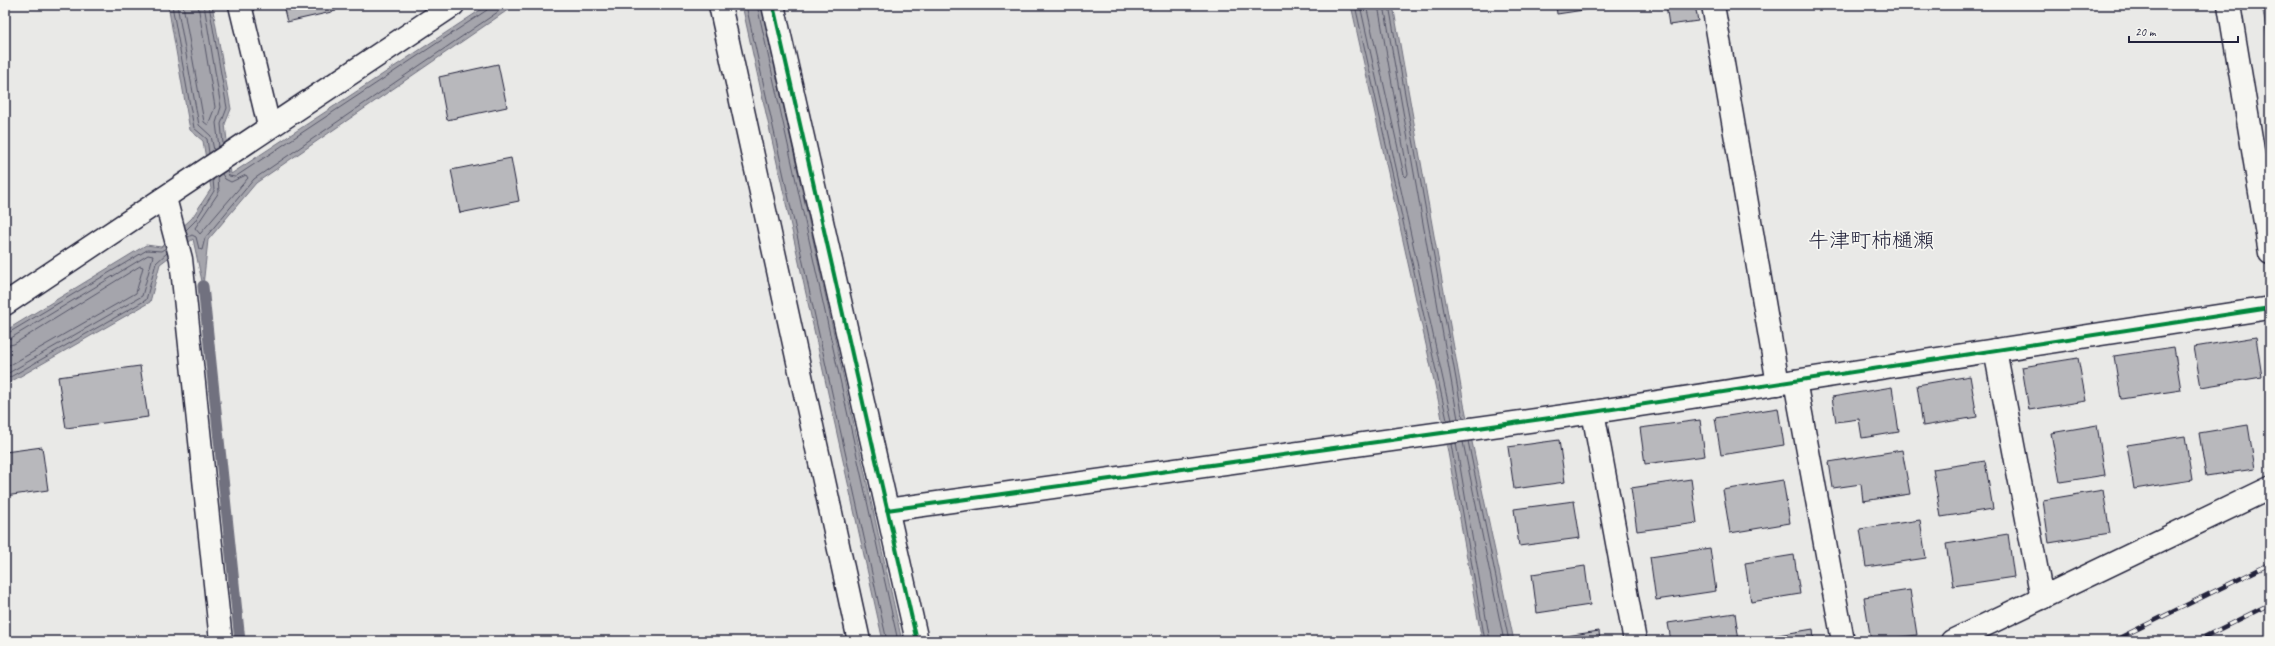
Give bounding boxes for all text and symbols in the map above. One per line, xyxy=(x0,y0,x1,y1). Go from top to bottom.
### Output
scale bar xyxy=(2129,18,2238,44)
text: 20 m xyxy=(2135,24,2157,40)
district label: 牛津町柿樋瀬 xyxy=(1808,227,1934,253)

